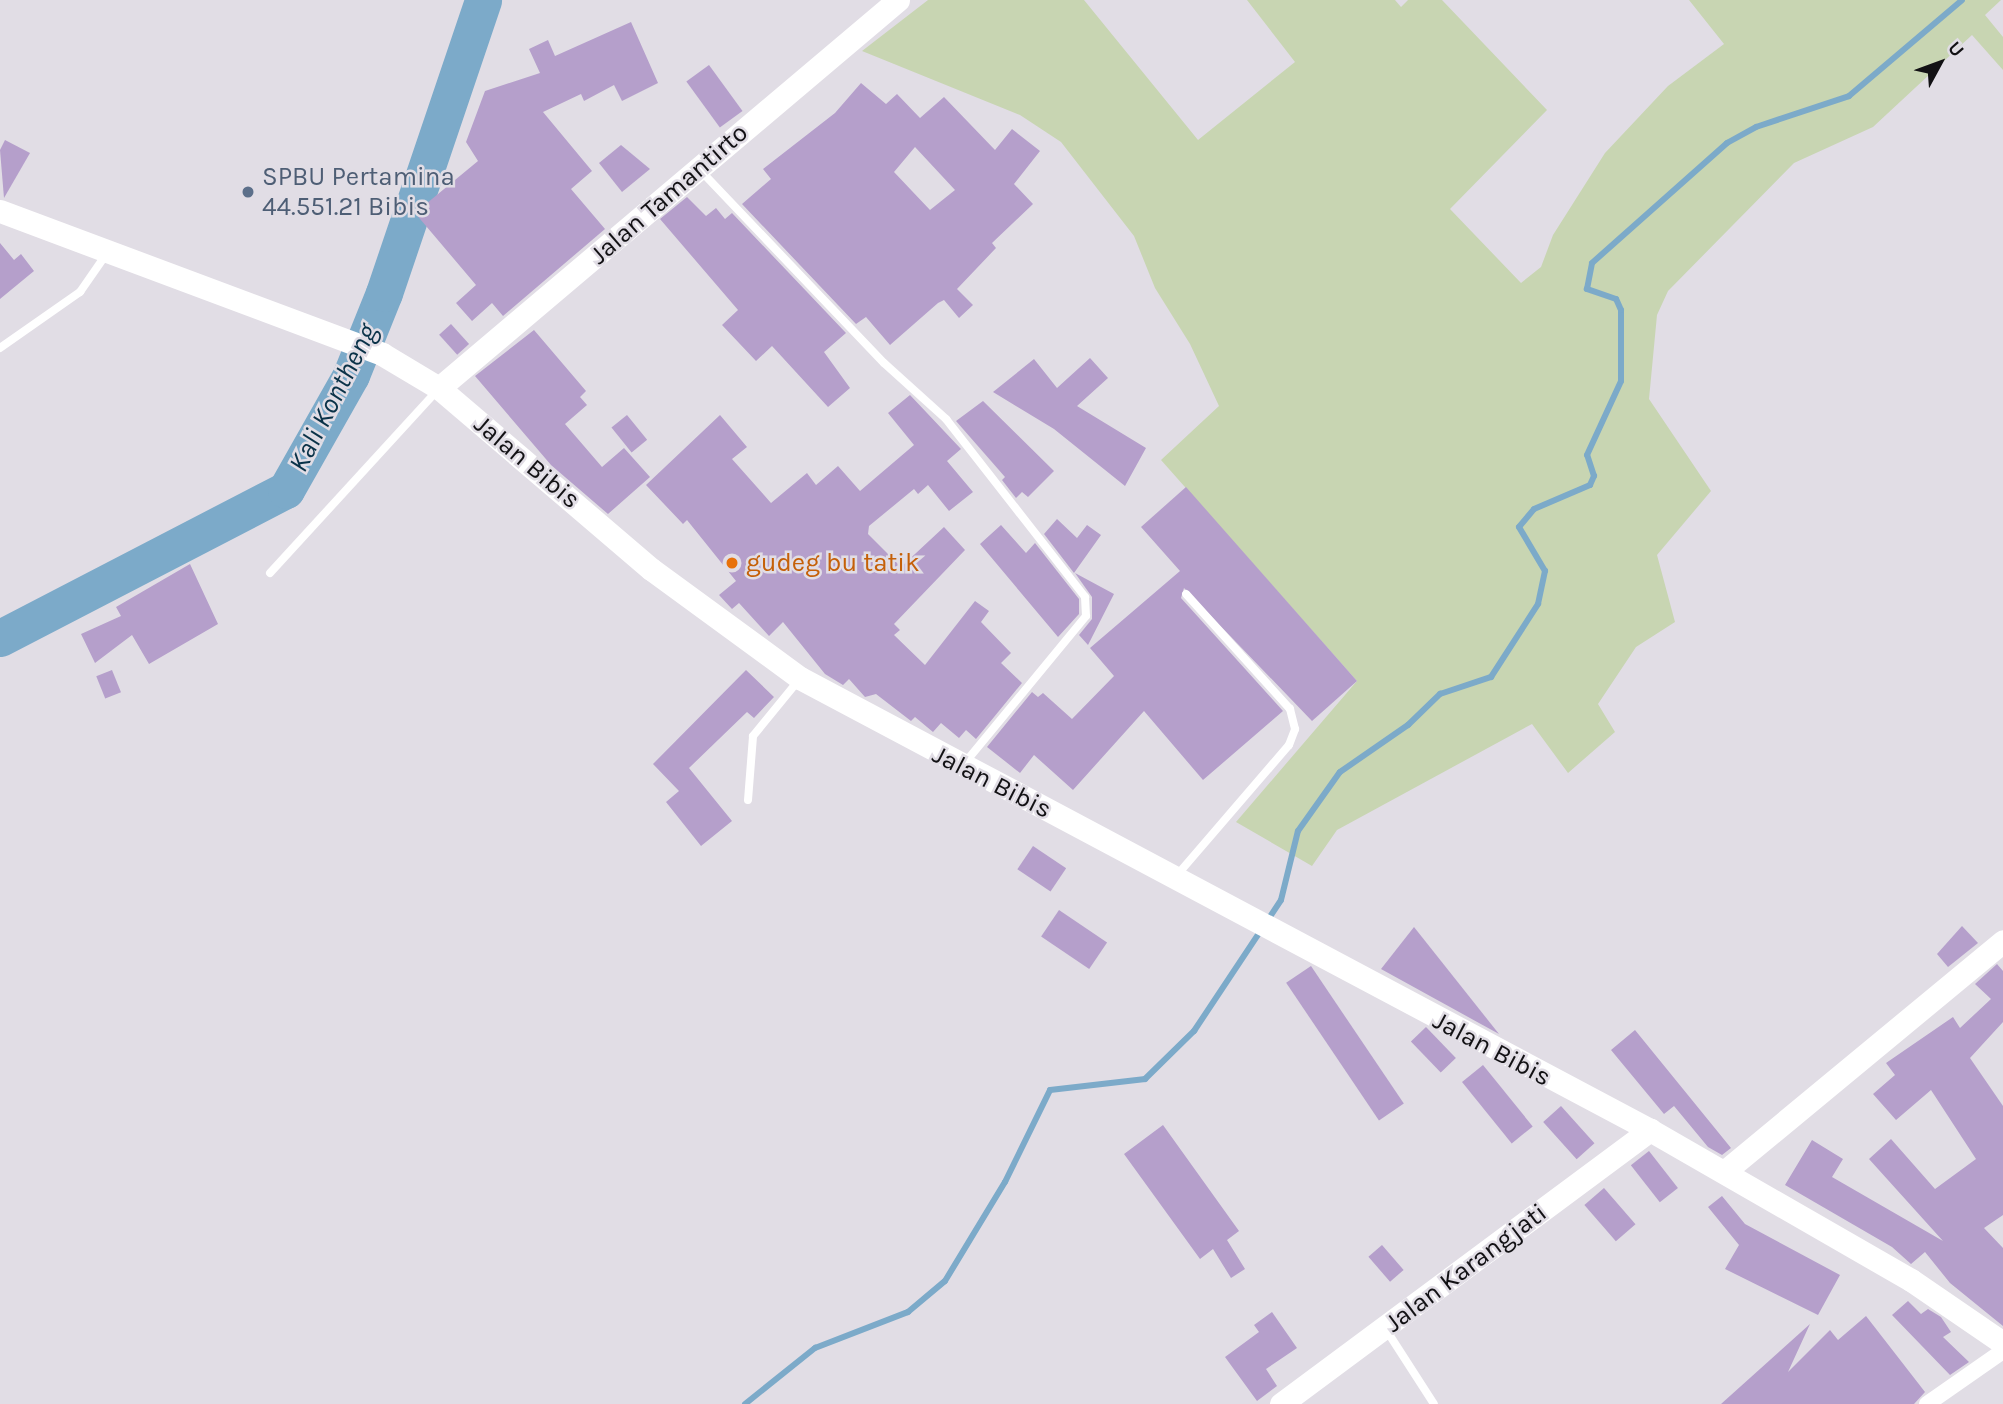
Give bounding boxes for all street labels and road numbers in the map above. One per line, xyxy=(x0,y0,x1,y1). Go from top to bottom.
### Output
street label: Jalan Tamantirto xyxy=(584,117,754,271)
street label: Jalan Bibis xyxy=(468,409,586,515)
street label: Jalan Bibis xyxy=(927,739,1057,825)
street label: Jalan Bibis xyxy=(1428,1005,1556,1093)
street label: Jalan Karangjati xyxy=(1379,1197,1553,1339)

